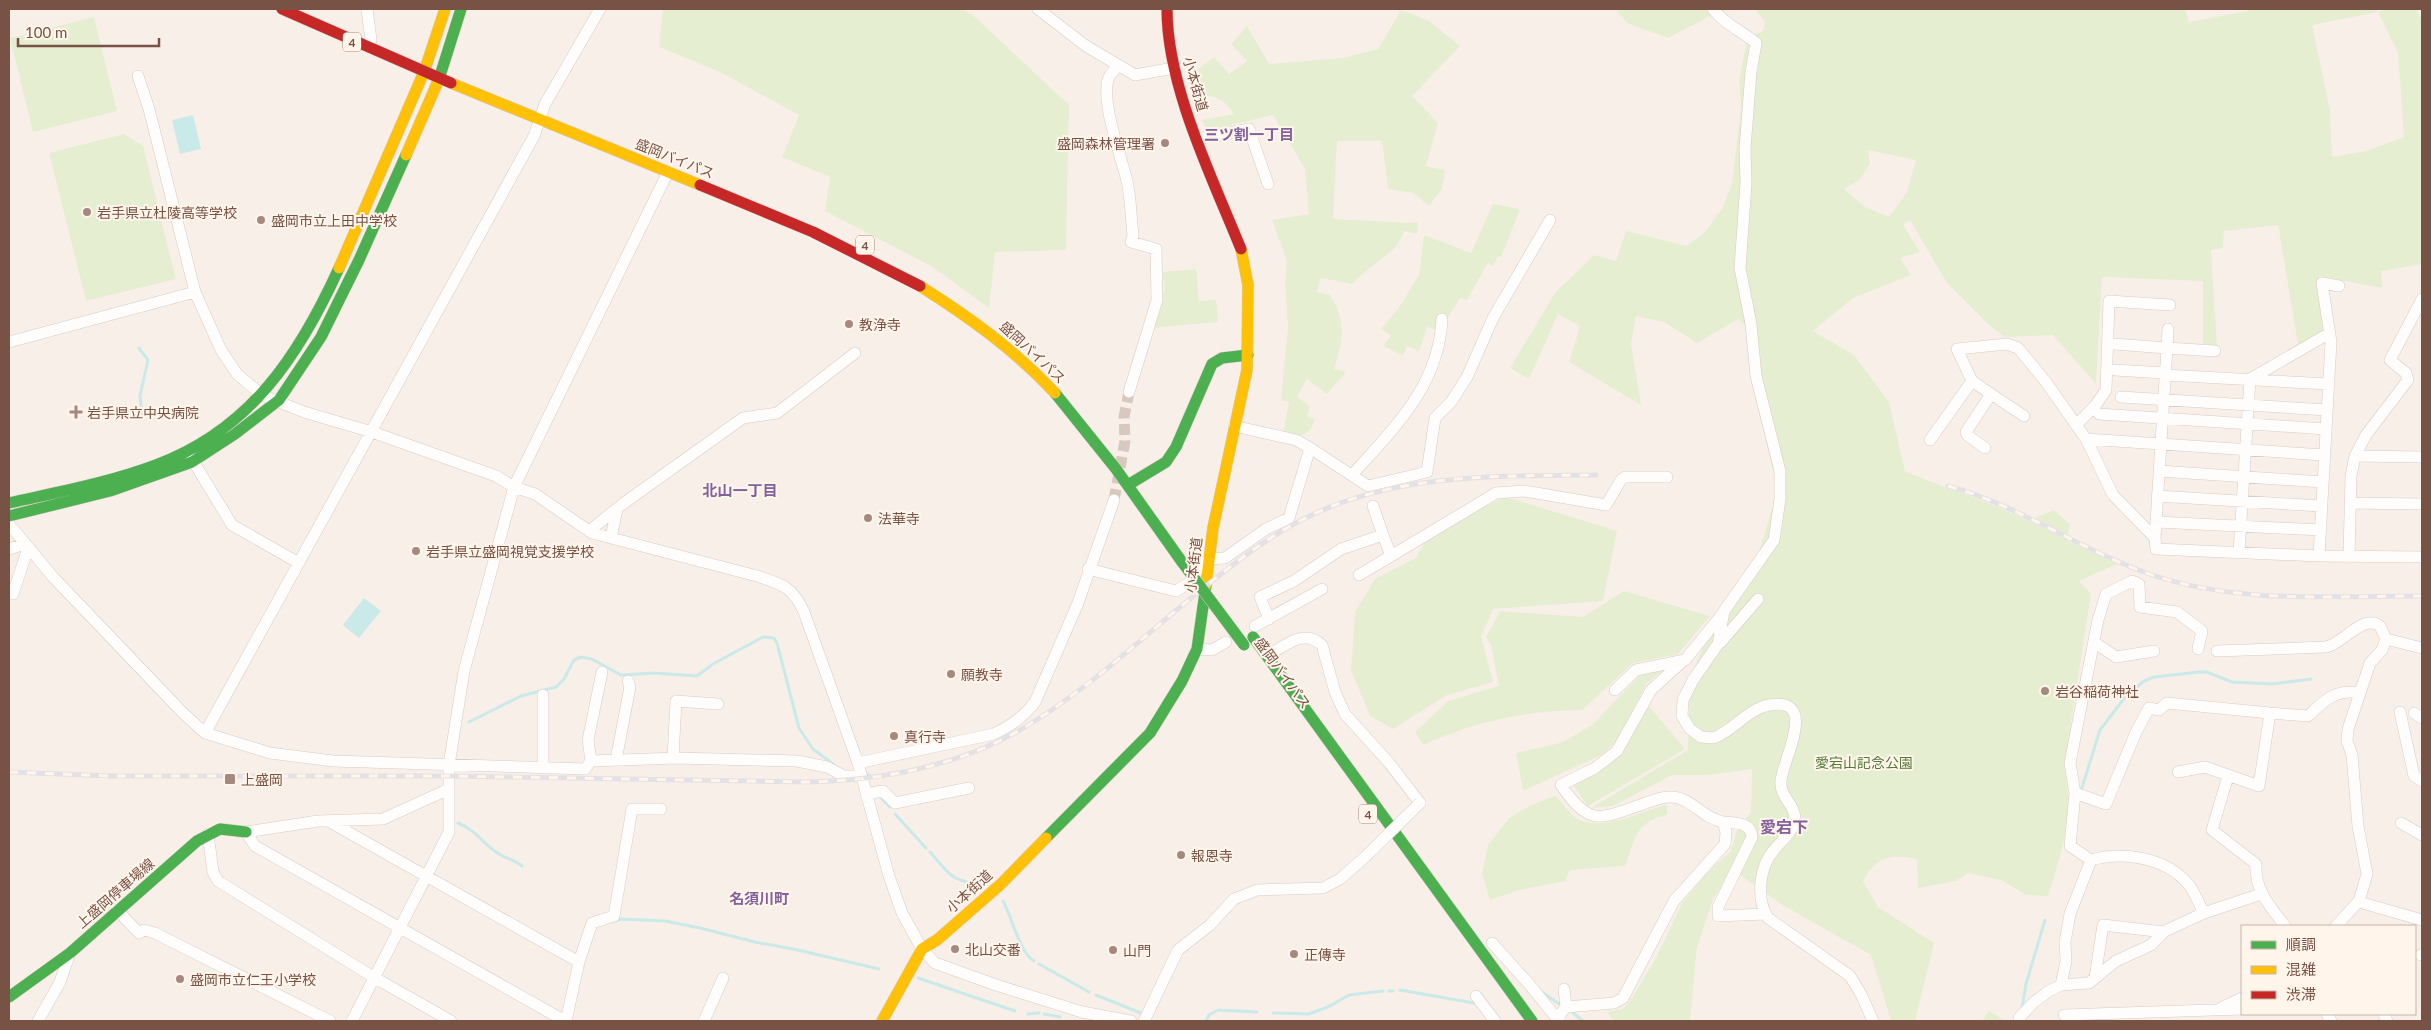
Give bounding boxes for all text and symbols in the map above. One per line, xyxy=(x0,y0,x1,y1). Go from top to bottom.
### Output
scale bar xyxy=(18,15,159,47)
text: 100 m xyxy=(25,23,67,41)
road number: 4 xyxy=(343,32,361,52)
street label: 小本街道 xyxy=(1180,55,1212,113)
district label: 三ツ割一丁目 xyxy=(1204,125,1294,143)
street label: 盛岡バイパス xyxy=(633,134,717,182)
place label: 盛岡森林管理署 xyxy=(1057,135,1155,152)
marker: 盛岡森林管理署 xyxy=(1159,137,1171,149)
place label: 岩手県立杜陵高等学校 xyxy=(97,204,237,221)
marker: 岩手県立杜陵高等学校 xyxy=(81,206,93,218)
place label: 盛岡市立上田中学校 xyxy=(271,212,397,229)
marker: 盛岡市立上田中学校 xyxy=(255,214,267,226)
road number: 4 xyxy=(856,236,874,254)
place label: 教浄寺 xyxy=(859,316,901,333)
street label: 盛岡バイパス xyxy=(997,317,1069,387)
marker: 教浄寺 xyxy=(843,318,855,330)
place label: 岩手県立中央病院 xyxy=(87,404,199,421)
marker: 岩手県立中央病院 xyxy=(69,405,83,419)
district label: 北山一丁目 xyxy=(702,481,778,499)
place label: 法華寺 xyxy=(878,510,920,527)
marker: 法華寺 xyxy=(862,512,874,524)
street label: 小本街道 xyxy=(1181,536,1205,594)
place label: 岩手県立盛岡視覚支援学校 xyxy=(426,543,594,560)
marker: 岩手県立盛岡視覚支援学校 xyxy=(410,545,422,557)
street label: 盛岡バイパス xyxy=(1252,634,1314,712)
place label: 願教寺 xyxy=(961,666,1003,683)
marker: 願教寺 xyxy=(945,668,957,680)
place label: 岩谷稲荷神社 xyxy=(2055,683,2139,700)
marker: 岩谷稲荷神社 xyxy=(2039,685,2051,697)
place label: 真行寺 xyxy=(904,728,946,745)
marker: 真行寺 xyxy=(888,730,900,742)
park label: 愛宕山記念公園 xyxy=(1815,754,1913,771)
place label: 上盛岡 xyxy=(241,771,283,788)
marker: 上盛岡 xyxy=(223,772,237,786)
road number: 4 xyxy=(1359,804,1377,824)
district label: 愛宕下 xyxy=(1760,817,1808,836)
place label: 報恩寺 xyxy=(1191,847,1233,864)
marker: 報恩寺 xyxy=(1175,849,1187,861)
street label: 上盛岡停車場線 xyxy=(72,854,158,932)
street label: 小本街道 xyxy=(943,866,995,916)
district label: 名須川町 xyxy=(729,889,789,907)
legend xyxy=(2241,925,2416,1015)
text: 順調 xyxy=(2286,935,2316,953)
place label: 北山交番 xyxy=(965,941,1021,958)
place label: 山門 xyxy=(1123,942,1151,959)
marker: 北山交番 xyxy=(949,943,961,955)
marker: 山門 xyxy=(1107,944,1119,956)
place label: 正傳寺 xyxy=(1304,946,1346,963)
marker: 正傳寺 xyxy=(1288,948,1300,960)
text: 混雑 xyxy=(2286,960,2316,978)
place label: 盛岡市立仁王小学校 xyxy=(190,971,316,988)
marker: 盛岡市立仁王小学校 xyxy=(174,973,186,985)
text: 渋滞 xyxy=(2286,985,2316,1003)

